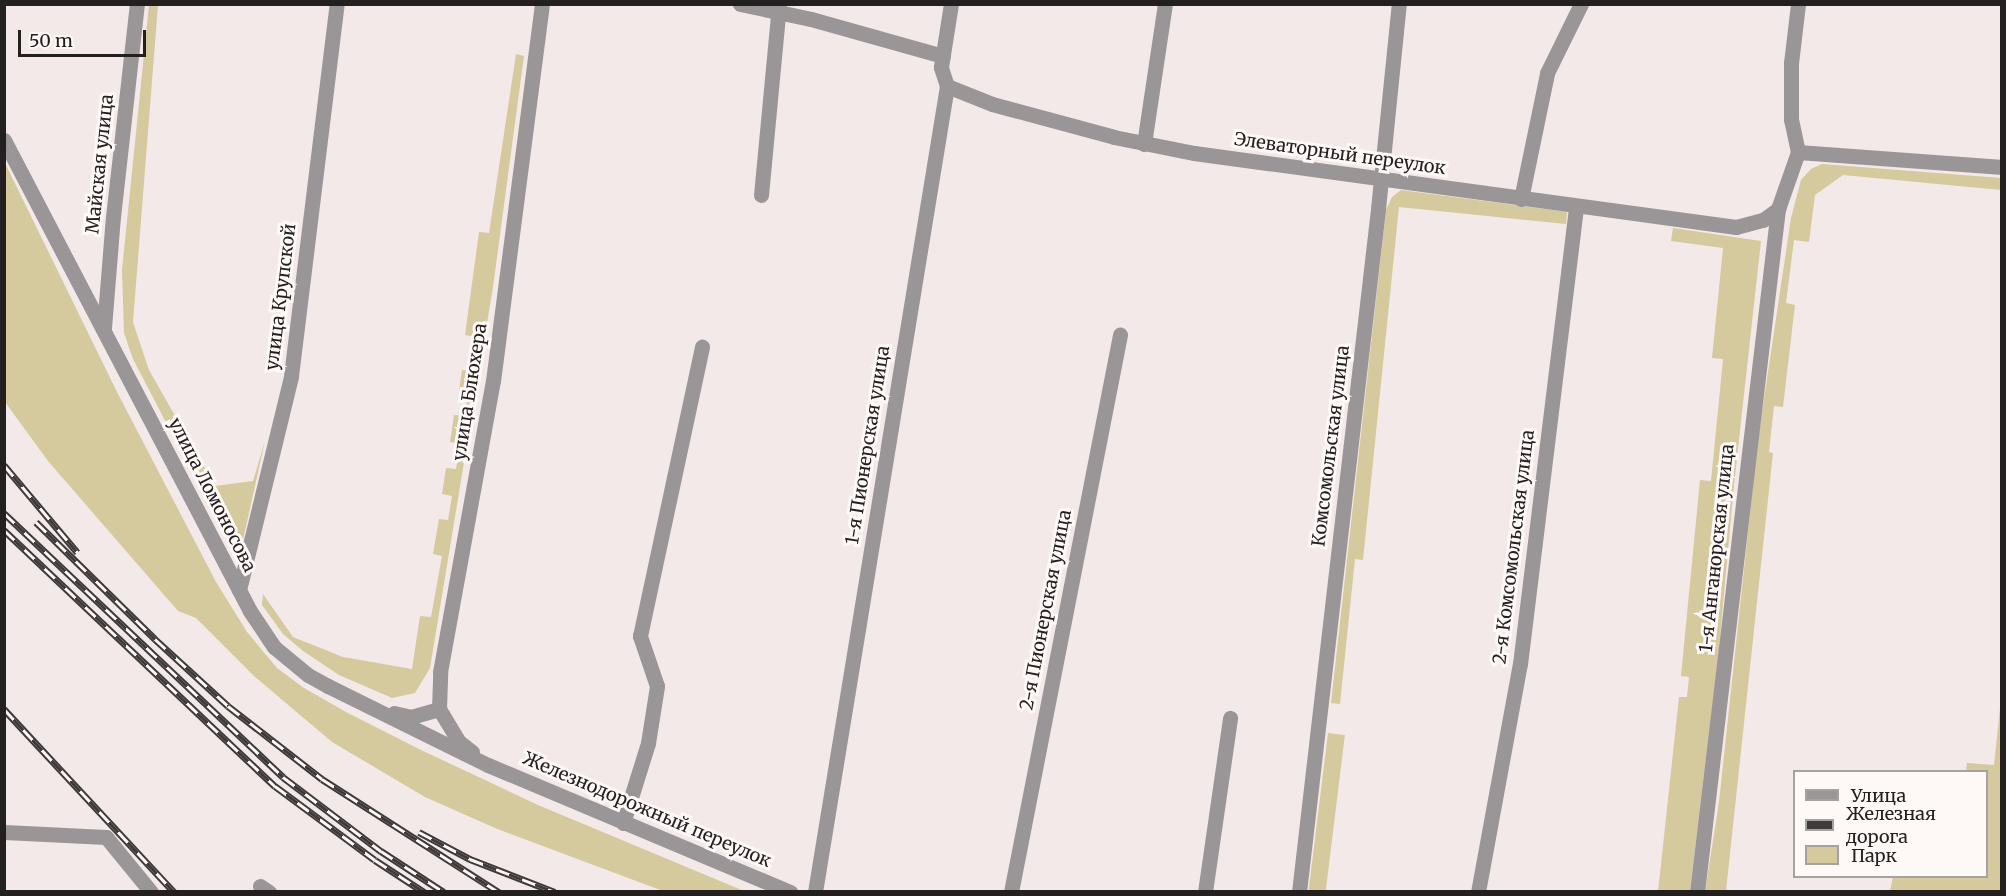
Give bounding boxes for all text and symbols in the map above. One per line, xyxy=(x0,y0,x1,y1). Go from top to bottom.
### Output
scale bar xyxy=(21,18,148,56)
text: 50 m xyxy=(29,29,73,52)
street label: Майская улица xyxy=(82,93,118,235)
street label: Элеваторный переулок xyxy=(1233,128,1447,180)
street label: улица Крупской xyxy=(261,222,301,372)
street label: улица Блюхера xyxy=(448,322,492,462)
street label: 1-я Пионерская улица xyxy=(842,344,894,546)
street label: Комсомольская улица xyxy=(1308,344,1354,548)
street label: улица Ломоносова xyxy=(164,414,260,576)
street label: 2-я Комсомольская улица xyxy=(1489,429,1539,665)
street label: 1-я Анганорская улица xyxy=(1695,443,1739,653)
street label: 2-я Пионерская улица xyxy=(1016,508,1076,712)
street label: Железнодорожный переулок xyxy=(519,748,775,872)
legend xyxy=(1793,770,1988,878)
text: Улица xyxy=(1851,784,1906,807)
text: Железная дорога xyxy=(1846,802,1936,848)
text: Парк xyxy=(1851,844,1897,867)

